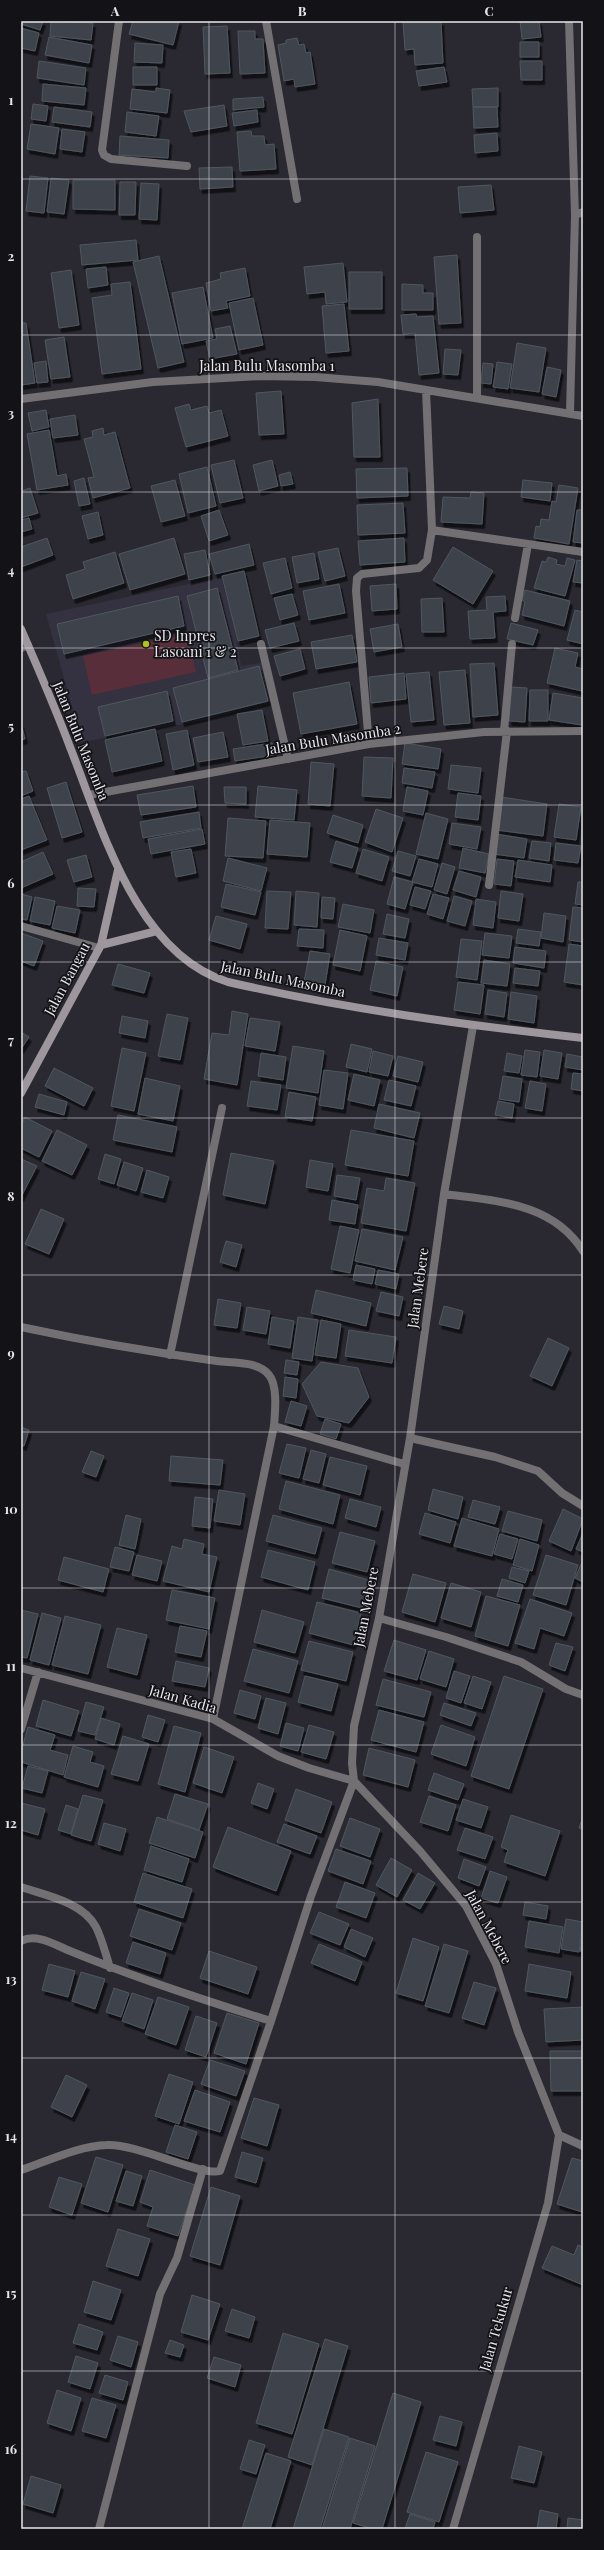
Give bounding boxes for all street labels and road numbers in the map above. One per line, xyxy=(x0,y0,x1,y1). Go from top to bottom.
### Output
street label: Jalan Bulu Masomba 1 xyxy=(198,356,335,375)
street label: Jalan Bulu Masomba xyxy=(49,678,114,803)
street label: Jalan Bulu Masomba 2 xyxy=(263,718,402,759)
street label: Jalan Bangau xyxy=(39,939,94,1020)
street label: Jalan Bulu Masomba xyxy=(218,956,347,1001)
street label: Jalan Mebere xyxy=(402,1246,433,1330)
street label: Jalan Mebere xyxy=(348,1565,383,1649)
street label: Jalan Kadia xyxy=(146,1680,219,1717)
street label: Jalan Mebere xyxy=(462,1886,517,1967)
street label: Jalan Tekukur xyxy=(474,2284,517,2374)

